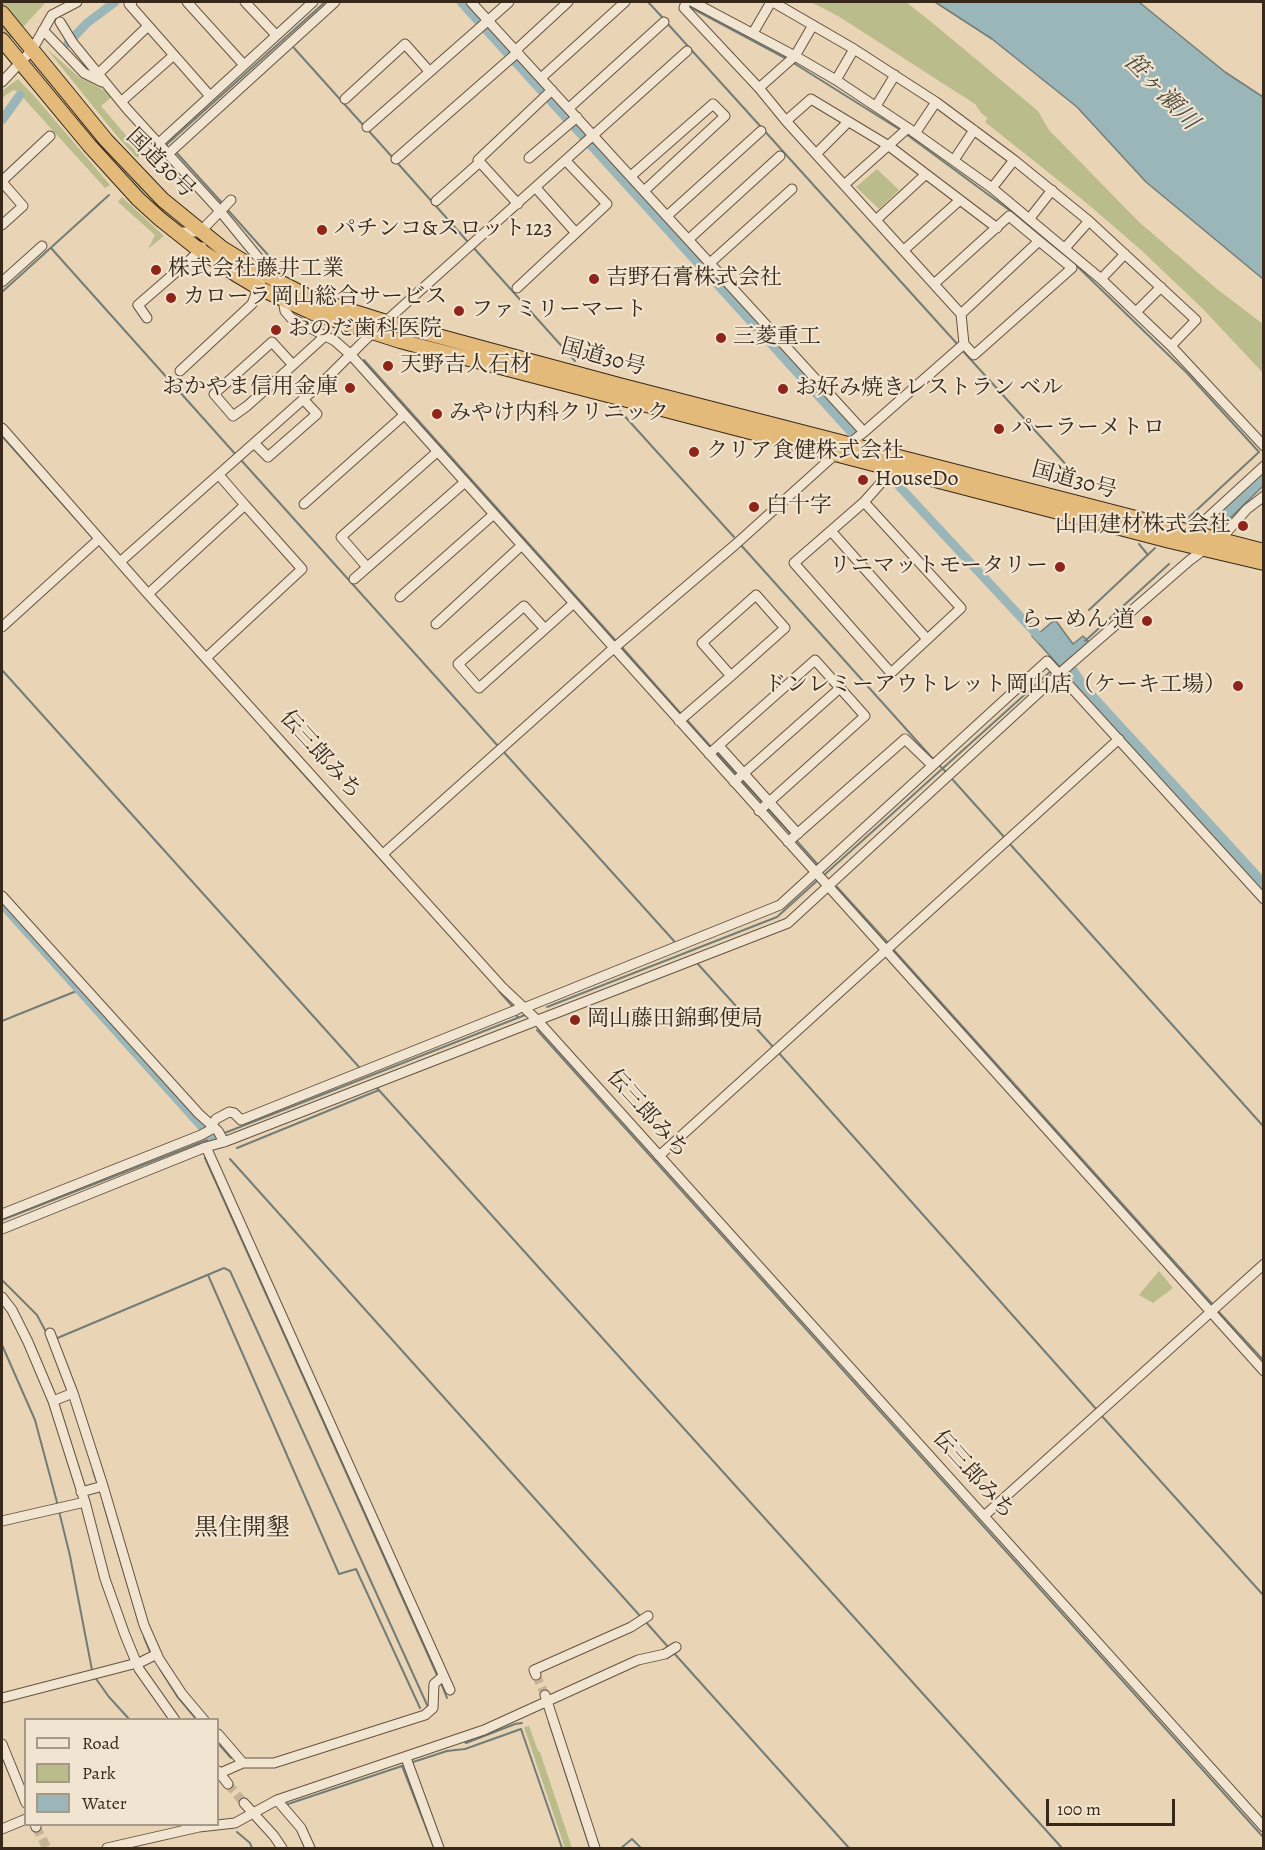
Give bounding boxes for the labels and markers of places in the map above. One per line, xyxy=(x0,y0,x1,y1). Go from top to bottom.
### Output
place label: パチンコ&スロット123 xyxy=(334,217,553,243)
marker: パチンコ&スロット123 xyxy=(315,223,329,237)
place label: 株式会社藤井工業 xyxy=(168,257,344,283)
marker: 株式会社藤井工業 xyxy=(149,263,163,277)
place label: 吉野石膏株式会社 xyxy=(606,266,782,292)
marker: 吉野石膏株式会社 xyxy=(587,272,601,286)
place label: カローラ岡山総合サービス xyxy=(183,285,447,311)
marker: カローラ岡山総合サービス xyxy=(164,291,178,305)
place label: ファミリーマート xyxy=(471,298,647,324)
marker: ファミリーマート xyxy=(452,304,466,318)
place label: おのだ歯科医院 xyxy=(288,317,442,343)
marker: おのだ歯科医院 xyxy=(269,323,283,337)
place label: 三菱重工 xyxy=(733,325,821,351)
marker: 三菱重工 xyxy=(714,331,728,345)
place label: 天野吉人石材 xyxy=(400,353,532,379)
marker: 天野吉人石材 xyxy=(381,359,395,373)
place label: おかやま信用金庫 xyxy=(162,375,338,401)
place label: お好み焼きレストラン ベル xyxy=(795,376,1063,402)
marker: おかやま信用金庫 xyxy=(343,381,357,395)
marker: お好み焼きレストラン ベル xyxy=(776,382,790,396)
place label: みやけ内科クリニック xyxy=(449,401,669,427)
marker: みやけ内科クリニック xyxy=(430,407,444,421)
place label: パーラーメトロ xyxy=(1011,416,1165,442)
marker: パーラーメトロ xyxy=(992,422,1006,436)
place label: クリア食健株式会社 xyxy=(706,439,904,465)
marker: クリア食健株式会社 xyxy=(687,445,701,459)
place label: HouseDo xyxy=(875,467,958,493)
marker: HouseDo xyxy=(856,473,870,487)
place label: 白十字 xyxy=(766,494,832,520)
marker: 白十字 xyxy=(747,500,761,514)
place label: 山田建材株式会社 xyxy=(1055,513,1231,539)
marker: 山田建材株式会社 xyxy=(1236,519,1250,533)
place label: リニマットモータリー xyxy=(829,554,1048,580)
marker: リニマットモータリー xyxy=(1053,560,1067,574)
place label: らーめん 道 xyxy=(1021,608,1135,634)
marker: らーめん 道 xyxy=(1140,614,1154,628)
place label: ドンレミーアウトレット岡山店（ケーキ工場） xyxy=(764,673,1226,699)
marker: ドンレミーアウトレット岡山店（ケーキ工場） xyxy=(1231,679,1245,693)
place label: 岡山藤田錦郵便局 xyxy=(587,1007,763,1033)
marker: 岡山藤田錦郵便局 xyxy=(568,1013,582,1027)

